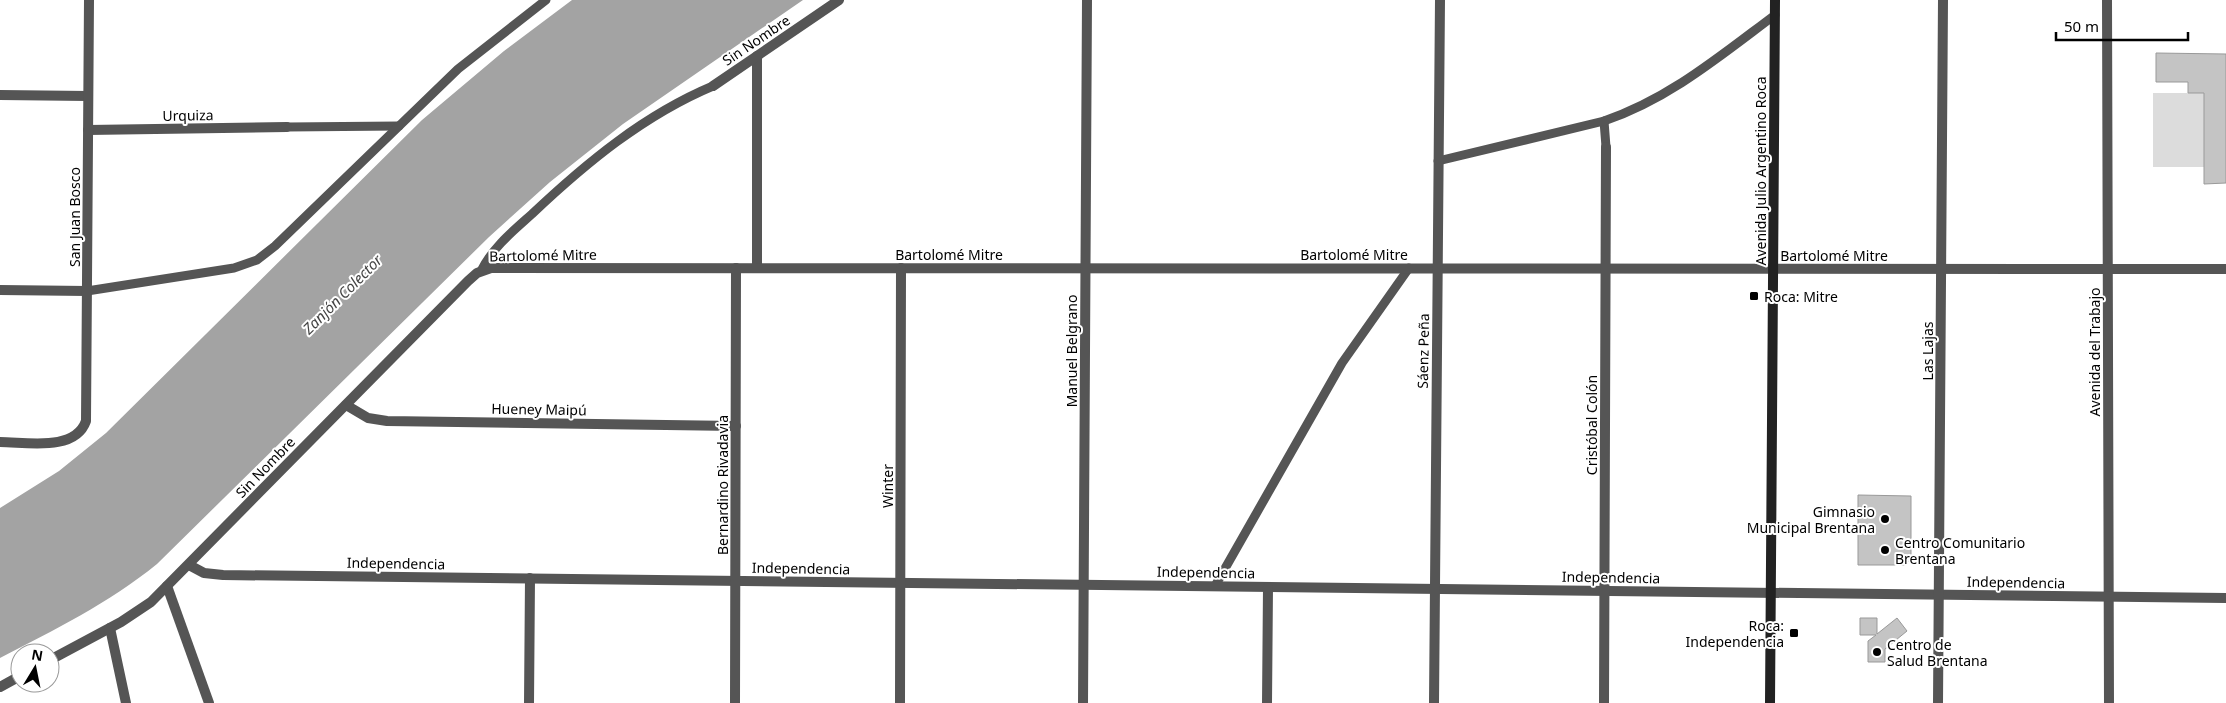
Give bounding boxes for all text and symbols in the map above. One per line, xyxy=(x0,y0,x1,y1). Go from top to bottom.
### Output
street label: Sin Nombre xyxy=(718,10,794,70)
scale bar xyxy=(2056,10,2188,42)
text: 50 m xyxy=(2064,16,2099,36)
street label: Avenida Julio Argentino Roca xyxy=(1751,76,1770,266)
street label: Urquiza xyxy=(162,105,214,125)
street label: San Juan Bosco xyxy=(65,167,84,267)
street label: Bartolomé Mitre xyxy=(489,245,597,265)
street label: Bartolomé Mitre xyxy=(895,245,1003,264)
street label: Bartolomé Mitre xyxy=(1300,245,1408,264)
street label: Bartolomé Mitre xyxy=(1780,246,1888,265)
water label: Zanjón Colector xyxy=(297,249,387,339)
place label: Roca: Mitre xyxy=(1764,287,1838,306)
street label: Avenida del Trabajo xyxy=(2085,287,2104,417)
marker: Roca: Mitre xyxy=(1748,290,1760,302)
street label: Manuel Belgrano xyxy=(1062,295,1081,407)
street label: Sáenz Peña xyxy=(1413,313,1433,389)
street label: Las Lajas xyxy=(1918,321,1937,380)
street label: Cristóbal Colón xyxy=(1582,375,1601,475)
street label: Hueney Maipú xyxy=(491,399,587,419)
street label: Bernardino Rivadavia xyxy=(713,415,732,555)
street label: Sin Nombre xyxy=(231,432,299,502)
street label: Winter xyxy=(878,464,897,508)
place label: Gimnasio Municipal Brentana xyxy=(1747,502,1875,537)
marker: Gimnasio Municipal Brentana xyxy=(1879,513,1891,525)
place label: Centro Comunitario Brentana xyxy=(1895,533,2025,568)
marker: Centro Comunitario Brentana xyxy=(1879,544,1891,556)
street label: Independencia xyxy=(347,553,445,573)
street label: Independencia xyxy=(752,558,850,578)
street label: Independencia xyxy=(1157,562,1255,582)
street label: Independencia xyxy=(1562,567,1660,587)
street label: Independencia xyxy=(1967,572,2065,592)
place label: Roca: Independencia xyxy=(1686,616,1784,651)
marker: Roca: Independencia xyxy=(1788,627,1800,639)
place label: Centro de Salud Brentana xyxy=(1887,635,1988,670)
north arrow xyxy=(10,643,60,693)
text: N xyxy=(30,644,45,665)
marker: Centro de Salud Brentana xyxy=(1871,646,1883,658)

